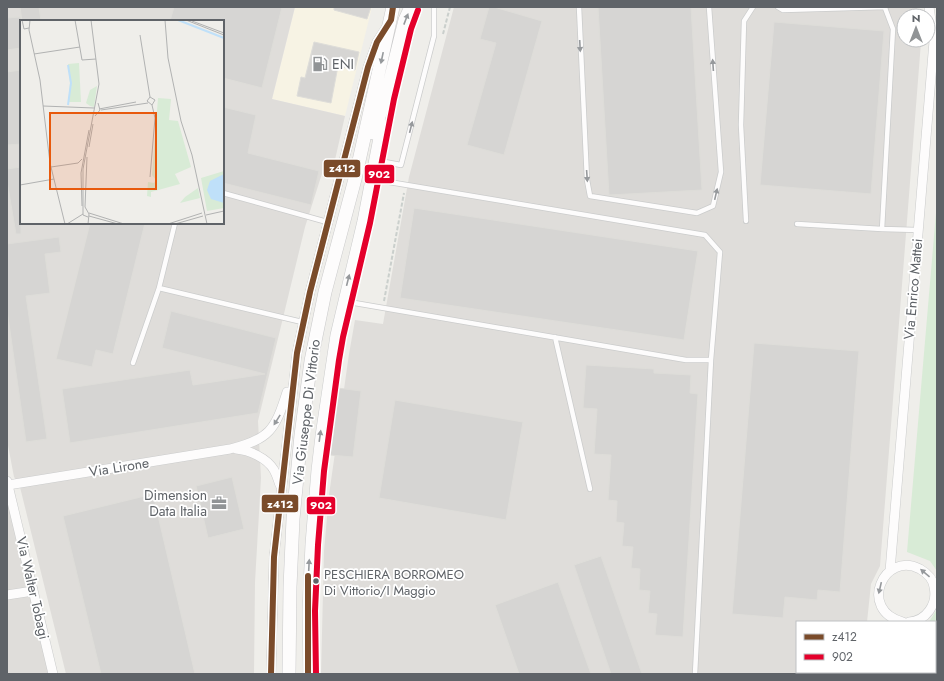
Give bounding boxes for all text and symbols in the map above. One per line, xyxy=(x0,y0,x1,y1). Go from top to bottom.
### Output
north arrow xyxy=(896,8,936,48)
text: N xyxy=(912,10,920,26)
one-way arrow xyxy=(403,13,409,25)
inset map xyxy=(20,20,224,224)
one-way arrow xyxy=(577,40,584,52)
one-way arrow xyxy=(379,52,385,64)
place label: ENI xyxy=(332,54,354,74)
fuel station icon: ENI xyxy=(311,55,329,73)
one-way arrow xyxy=(710,59,717,71)
one-way arrow xyxy=(408,121,414,133)
line badge: z412 xyxy=(323,159,361,178)
text: z412 xyxy=(329,160,355,176)
line badge: 902 xyxy=(364,164,395,184)
text: 902 xyxy=(368,166,390,182)
one-way arrow xyxy=(584,170,591,182)
one-way arrow xyxy=(713,188,719,200)
street label: Via Enrico Mattei xyxy=(899,238,927,340)
one-way arrow xyxy=(345,274,351,286)
street label: Via Giuseppe Di Vittorio xyxy=(287,338,325,486)
one-way arrow xyxy=(273,414,280,426)
one-way arrow xyxy=(317,430,323,442)
street label: Via Lirone xyxy=(88,452,150,482)
place label: Dimension Data Italia xyxy=(144,485,207,521)
office icon: Dimension Data Italia xyxy=(210,494,228,512)
line badge: z412 xyxy=(261,494,299,513)
text: z412 xyxy=(267,496,293,512)
line badge: 902 xyxy=(306,496,336,515)
text: 902 xyxy=(310,497,332,513)
street label: Via Walter Tobagi xyxy=(11,535,55,641)
one-way arrow xyxy=(306,558,312,571)
place label: PESCHIERA BORROMEO Di Vittorio/I Maggio xyxy=(324,565,464,600)
one-way arrow xyxy=(920,569,930,578)
marker: PESCHIERA BORROMEO Di Vittorio/I Maggio xyxy=(311,576,321,586)
one-way arrow xyxy=(876,582,882,595)
legend xyxy=(796,621,936,673)
text: z412 xyxy=(832,628,857,646)
text: 902 xyxy=(832,648,853,666)

